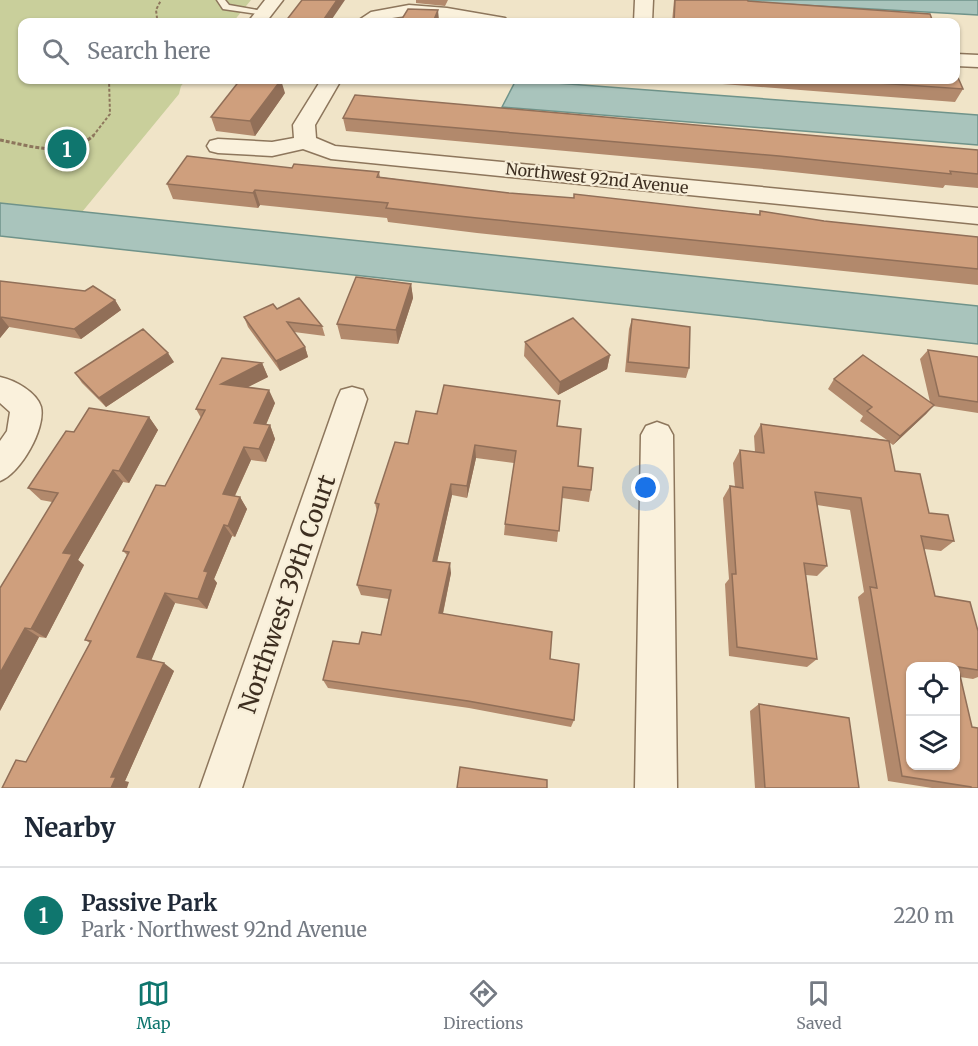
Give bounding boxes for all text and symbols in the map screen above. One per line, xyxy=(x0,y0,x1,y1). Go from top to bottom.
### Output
search box xyxy=(18,18,960,84)
icon: search xyxy=(39,35,72,68)
text: Search here xyxy=(87,37,210,65)
pin: 1 xyxy=(48,126,86,172)
street label: Northwest 92nd Avenue xyxy=(505,158,689,198)
street label: Northwest 39th Court xyxy=(232,470,343,717)
your location xyxy=(631,473,660,502)
map controls xyxy=(906,662,960,770)
button: locate xyxy=(906,662,960,716)
button: layers xyxy=(906,716,960,770)
text: Nearby xyxy=(24,811,116,844)
text: Passive Park xyxy=(81,889,217,917)
text: 1 xyxy=(39,903,48,928)
text: 220 m xyxy=(894,903,954,928)
text: Park · Northwest 92nd Avenue xyxy=(81,917,367,942)
tab: Map xyxy=(136,977,171,1033)
tab: Directions xyxy=(443,977,523,1033)
tab: Saved xyxy=(796,977,842,1033)

